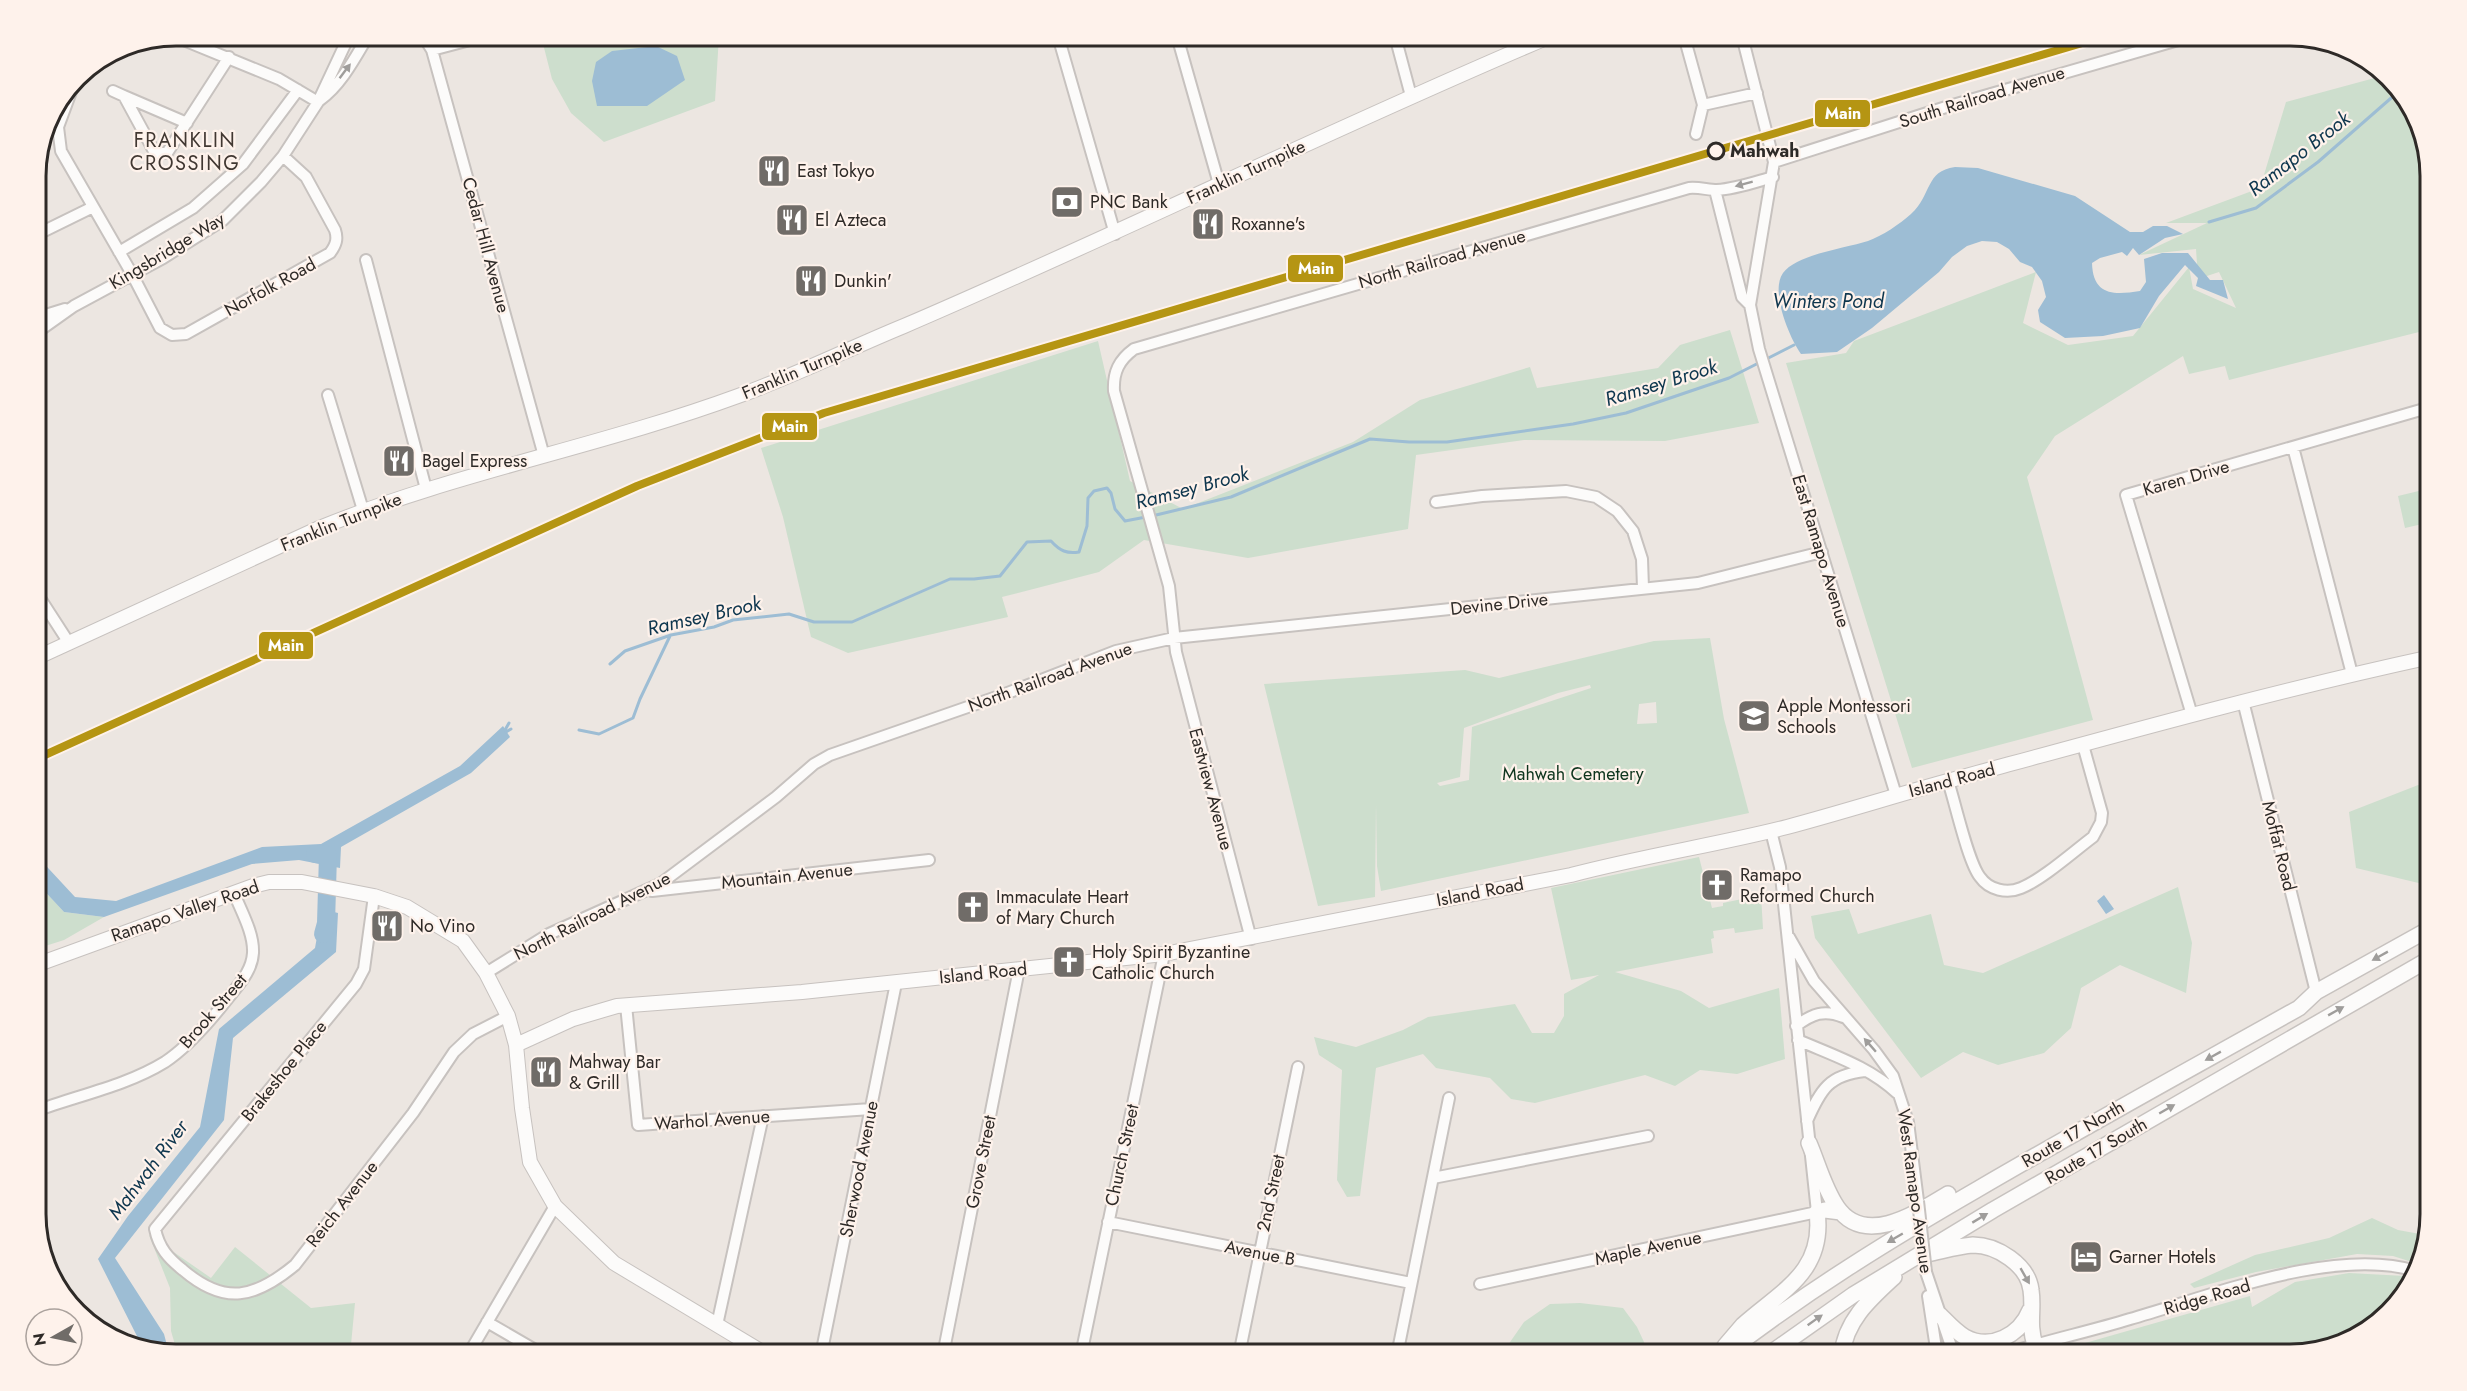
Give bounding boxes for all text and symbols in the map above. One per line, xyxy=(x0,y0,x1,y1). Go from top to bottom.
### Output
street label: South Railroad Avenue xyxy=(1896,59,2068,135)
one-way arrow xyxy=(339,63,351,79)
line badge: Main xyxy=(1814,99,1871,128)
text: Main xyxy=(1825,102,1861,125)
water label: Ramapo Brook xyxy=(2242,104,2357,203)
district label: FRANKLIN CROSSING xyxy=(130,126,240,178)
street label: Franklin Turnpike xyxy=(1182,133,1310,211)
place label: Mahwah xyxy=(1730,138,1800,164)
marker: Mahwah xyxy=(1707,142,1725,160)
restaurant icon: East Tokyo xyxy=(756,153,792,189)
place label: East Tokyo xyxy=(797,158,875,184)
street label: Cedar Hill Avenue xyxy=(455,174,517,316)
one-way arrow xyxy=(1735,180,1753,190)
bank icon: PNC Bank xyxy=(1049,184,1085,220)
place label: PNC Bank xyxy=(1090,189,1168,215)
restaurant icon: El Azteca xyxy=(774,202,810,238)
street label: Kingsbridge Way xyxy=(104,206,230,296)
restaurant icon: Roxanne's xyxy=(1190,206,1226,242)
place label: El Azteca xyxy=(815,207,886,233)
place label: Roxanne's xyxy=(1231,211,1305,237)
street label: North Railroad Avenue xyxy=(1355,223,1529,295)
street label: Norfolk Road xyxy=(219,251,321,323)
line badge: Main xyxy=(1287,254,1344,283)
text: Main xyxy=(1298,257,1334,280)
restaurant icon: Dunkin' xyxy=(793,263,829,299)
place label: Dunkin' xyxy=(834,268,892,294)
water label: Winters Pond xyxy=(1772,287,1885,316)
street label: Franklin Turnpike xyxy=(738,332,866,406)
water label: Ramsey Brook xyxy=(1601,352,1722,414)
line badge: Main xyxy=(761,412,818,441)
text: Main xyxy=(772,415,808,438)
restaurant icon: Bagel Express xyxy=(381,443,417,479)
place label: Bagel Express xyxy=(422,448,527,474)
street label: Karen Drive xyxy=(2140,453,2232,503)
water label: Ramsey Brook xyxy=(1132,459,1253,517)
street label: East Ramapo Avenue xyxy=(1785,471,1857,631)
street label: Franklin Turnpike xyxy=(277,486,405,558)
street label: Devine Drive xyxy=(1449,586,1549,622)
water label: Ramsey Brook xyxy=(644,588,765,643)
line badge: Main xyxy=(258,631,314,660)
text: Main xyxy=(268,634,304,657)
street label: North Railroad Avenue xyxy=(964,635,1136,719)
place label: Apple Montessori Schools xyxy=(1777,693,1911,740)
school or university icon: Apple Montessori Schools xyxy=(1736,698,1772,734)
street label: Eastview Avenue xyxy=(1182,725,1240,853)
street label: Island Road xyxy=(1906,756,1998,804)
park label: Mahwah Cemetery xyxy=(1502,761,1644,787)
street label: Moffat Road xyxy=(2255,798,2303,894)
street label: Mountain Avenue xyxy=(720,856,854,896)
place label: Ramapo Reformed Church xyxy=(1740,862,1875,909)
street label: North Railroad Avenue xyxy=(509,865,675,967)
church icon: Ramapo Reformed Church xyxy=(1699,867,1735,903)
street label: Island Road xyxy=(1434,871,1526,913)
street label: Ramapo Valley Road xyxy=(107,873,263,949)
place label: Immaculate Heart of Mary Church xyxy=(996,884,1129,931)
church icon: Immaculate Heart of Mary Church xyxy=(955,889,991,925)
restaurant icon: No Vino xyxy=(369,908,405,944)
place label: No Vino xyxy=(410,913,475,939)
place label: Holy Spirit Byzantine Catholic Church xyxy=(1092,939,1250,986)
church icon: Holy Spirit Byzantine Catholic Church xyxy=(1051,944,1087,980)
one-way arrow xyxy=(2371,951,2388,961)
street label: Island Road xyxy=(938,955,1028,991)
street label: Brook Street xyxy=(173,967,253,1054)
one-way arrow xyxy=(2328,1006,2344,1017)
street label: Brakeshoe Place xyxy=(235,1015,333,1127)
one-way arrow xyxy=(1863,1038,1877,1053)
place label: Mahway Bar & Grill xyxy=(569,1049,661,1096)
one-way arrow xyxy=(2204,1051,2221,1061)
restaurant icon: Mahway Bar & Grill xyxy=(528,1054,564,1090)
street label: Route 17 North xyxy=(2017,1094,2129,1174)
street label: Sherwood Avenue xyxy=(833,1098,885,1240)
street label: Church Street xyxy=(1099,1101,1146,1208)
street label: Warhol Avenue xyxy=(653,1103,771,1137)
one-way arrow xyxy=(2159,1104,2175,1115)
street label: West Ramapo Avenue xyxy=(1891,1107,1939,1275)
street label: Route 17 South xyxy=(2040,1111,2152,1191)
street label: Grove Street xyxy=(959,1112,1003,1211)
water label: Mahwah River xyxy=(101,1113,196,1226)
street label: 2nd Street xyxy=(1250,1151,1292,1234)
street label: Reich Avenue xyxy=(300,1155,384,1253)
one-way arrow xyxy=(1972,1212,1988,1223)
street label: Maple Avenue xyxy=(1592,1224,1704,1272)
one-way arrow xyxy=(1887,1232,1903,1243)
street label: Avenue B xyxy=(1222,1233,1298,1273)
hotel icon: Garner Hotels xyxy=(2068,1239,2104,1275)
place label: Garner Hotels xyxy=(2109,1244,2216,1270)
one-way arrow xyxy=(2020,1268,2030,1285)
street label: Ridge Road xyxy=(2161,1272,2253,1322)
north arrow xyxy=(24,1307,84,1367)
one-way arrow xyxy=(1807,1315,1822,1327)
text: N xyxy=(27,1331,52,1347)

